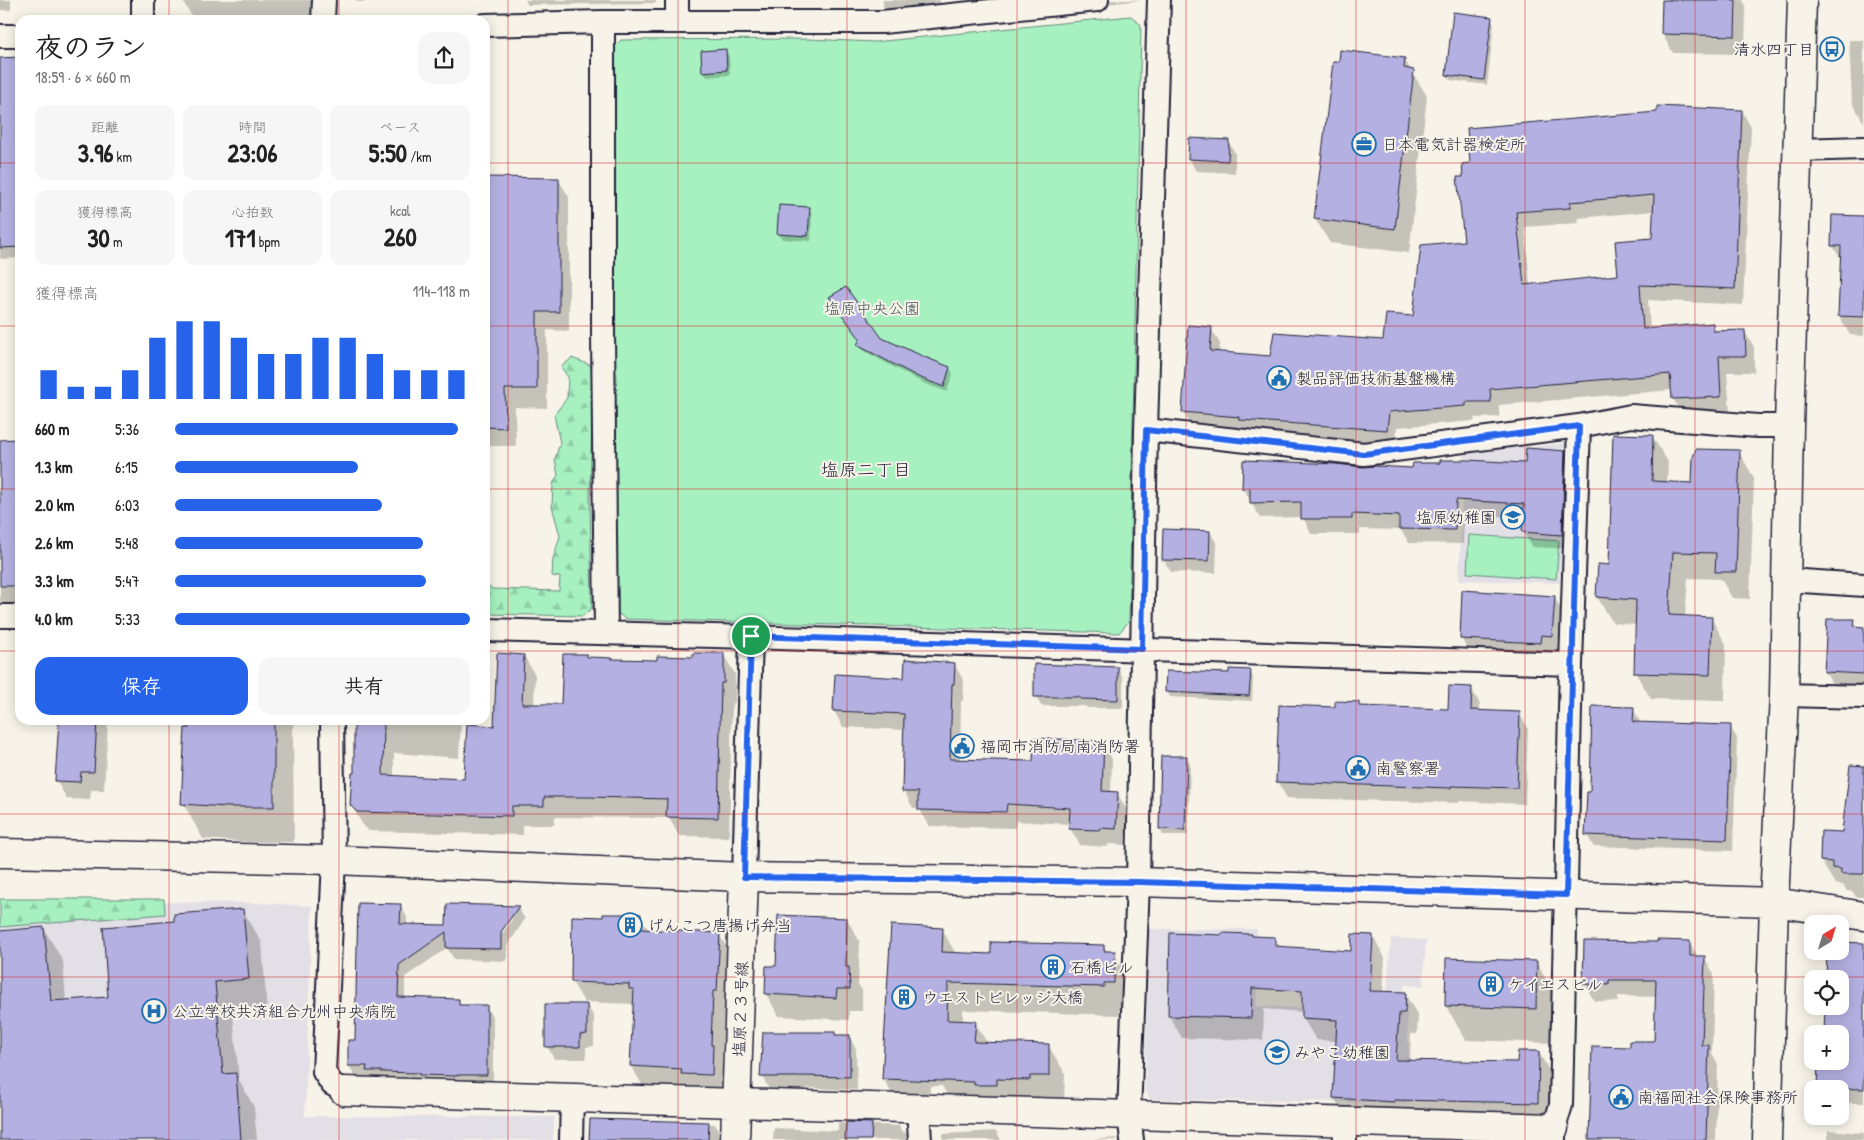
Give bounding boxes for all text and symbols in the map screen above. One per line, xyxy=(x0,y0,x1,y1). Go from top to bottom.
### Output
text: 夜のラン xyxy=(35,28,147,66)
button: share xyxy=(418,32,470,84)
bus stop icon: 清水四丁目 xyxy=(1819,36,1845,62)
place label: 清水四丁目 xyxy=(1734,38,1814,60)
text: 18:59 · 6 × 660 m xyxy=(35,66,131,88)
text: 距離 xyxy=(91,117,119,136)
text: 時間 xyxy=(238,117,266,136)
text: ペース xyxy=(380,117,421,136)
office icon: 日本電気計器検定所 xyxy=(1351,131,1377,157)
place label: 日本電気計器検定所 xyxy=(1382,133,1526,155)
text: 3.96 xyxy=(78,136,113,170)
text: 23:06 xyxy=(228,136,277,170)
text: 5:50 xyxy=(369,136,407,170)
text: km xyxy=(113,147,132,166)
text: /km xyxy=(407,147,431,166)
text: kcal xyxy=(390,201,410,220)
text: 獲得標高 xyxy=(77,202,133,221)
text: 心拍数 xyxy=(231,202,273,221)
text: 260 xyxy=(384,220,417,254)
text: 30 xyxy=(87,221,110,255)
text: 171 xyxy=(225,221,256,255)
text: m xyxy=(110,232,122,251)
text: bpm xyxy=(256,232,280,251)
text: 114–118 m xyxy=(413,280,470,302)
text: 獲得標高 xyxy=(35,282,99,304)
park label: 塩原中央公園 xyxy=(824,297,920,319)
public building icon: 製品評価技術基盤機構 xyxy=(1266,365,1292,391)
place label: 製品評価技術基盤機構 xyxy=(1296,367,1456,389)
text: 660 m xyxy=(35,418,70,440)
text: 5:36 xyxy=(115,418,139,440)
text: 1.3 km xyxy=(35,456,73,478)
text: 6:15 xyxy=(115,456,138,478)
district label: 塩原二丁目 xyxy=(821,457,911,482)
text: 2.0 km xyxy=(35,494,74,516)
text: 6:03 xyxy=(115,494,139,516)
school or university icon: 塩原幼稚園 xyxy=(1500,504,1526,530)
place label: 塩原幼稚園 xyxy=(1416,506,1496,528)
text: 2.6 km xyxy=(35,532,74,554)
text: 5:48 xyxy=(115,532,138,554)
text: 3.3 km xyxy=(35,570,74,592)
text: 5:47 xyxy=(115,570,139,592)
text: 4.0 km xyxy=(35,608,73,630)
text: 5:33 xyxy=(115,608,140,630)
pin xyxy=(730,615,772,657)
icon: arrive xyxy=(737,622,765,650)
button: 保存 xyxy=(35,657,248,715)
button: 共有 xyxy=(258,657,470,715)
public building icon: 福岡市消防局南消防署 xyxy=(949,733,975,759)
place label: 福岡市消防局南消防署 xyxy=(980,735,1140,757)
public building icon: 南警察署 xyxy=(1345,755,1371,781)
place label: 南警察署 xyxy=(1376,757,1440,779)
building icon: げんこつ唐揚げ弁当 xyxy=(617,912,643,938)
place label: げんこつ唐揚げ弁当 xyxy=(648,914,792,936)
north arrow xyxy=(1804,915,1849,960)
map controls xyxy=(1804,915,1849,1125)
building icon: 石橋ビル xyxy=(1040,954,1066,980)
place label: 石橋ビル xyxy=(1070,956,1134,978)
street label: 塩原２３号線 xyxy=(727,961,753,1057)
button: locate xyxy=(1804,970,1849,1015)
building icon: ケイエスビル xyxy=(1478,971,1504,997)
place label: ケイエスビル xyxy=(1508,973,1603,995)
building icon: ウエストビレッジ大橋 xyxy=(891,984,917,1010)
place label: ウエストビレッジ大橋 xyxy=(922,986,1083,1008)
hospital icon: 公立学校共済組合九州中央病院 xyxy=(141,998,167,1024)
place label: 公立学校共済組合九州中央病院 xyxy=(172,1000,396,1022)
button: + xyxy=(1804,1025,1849,1070)
school or university icon: みやこ幼稚園 xyxy=(1264,1039,1290,1065)
place label: みやこ幼稚園 xyxy=(1294,1041,1390,1063)
button: − xyxy=(1804,1080,1849,1125)
public building icon: 南福岡社会保険事務所 xyxy=(1608,1084,1634,1110)
place label: 南福岡社会保険事務所 xyxy=(1638,1086,1798,1108)

